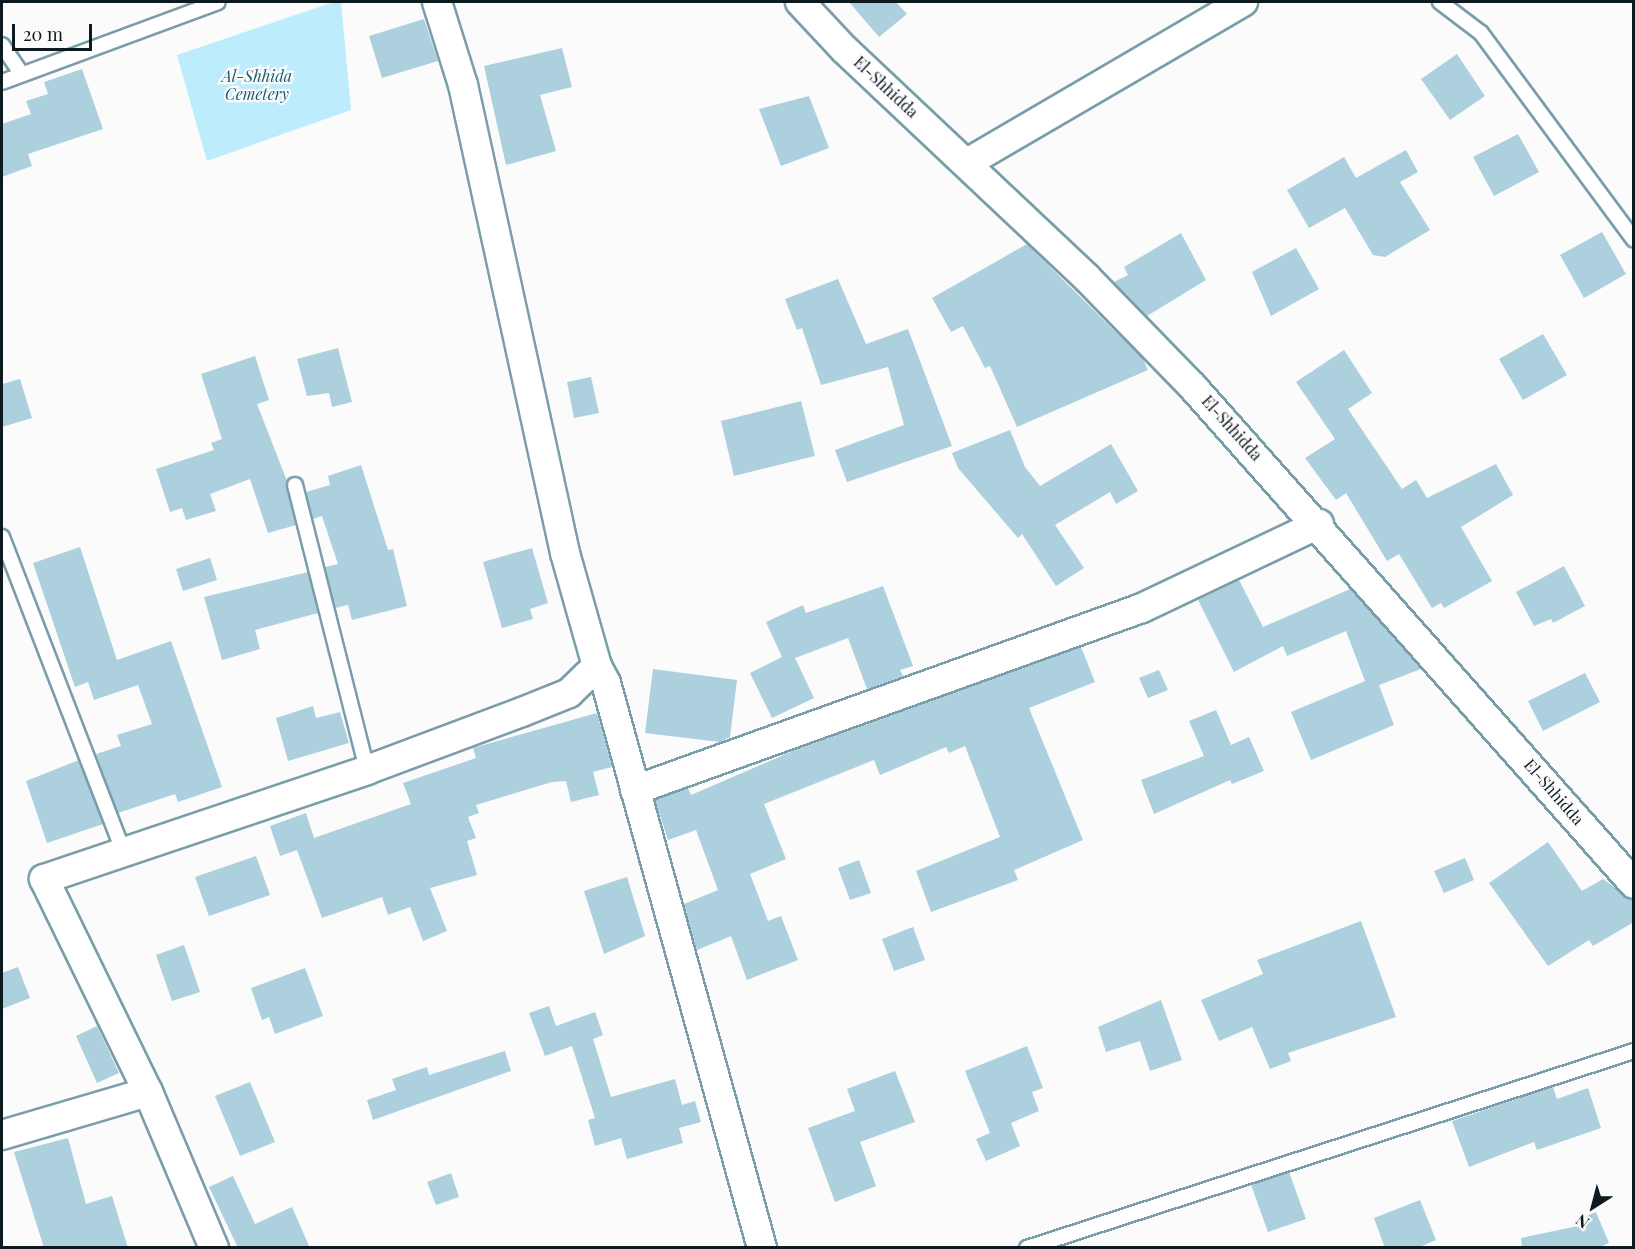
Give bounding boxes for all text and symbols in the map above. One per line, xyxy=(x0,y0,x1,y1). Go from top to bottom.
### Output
scale bar xyxy=(15,12,94,50)
text: 20 m xyxy=(23,22,63,46)
street label: El-Shhidda xyxy=(850,52,922,122)
park label: Al-Shhida Cemetery xyxy=(222,66,292,104)
street label: El-Shhidda xyxy=(1198,391,1266,465)
street label: El-Shhidda xyxy=(1520,755,1588,829)
north arrow xyxy=(1563,1177,1623,1237)
text: N xyxy=(1571,1210,1593,1234)

